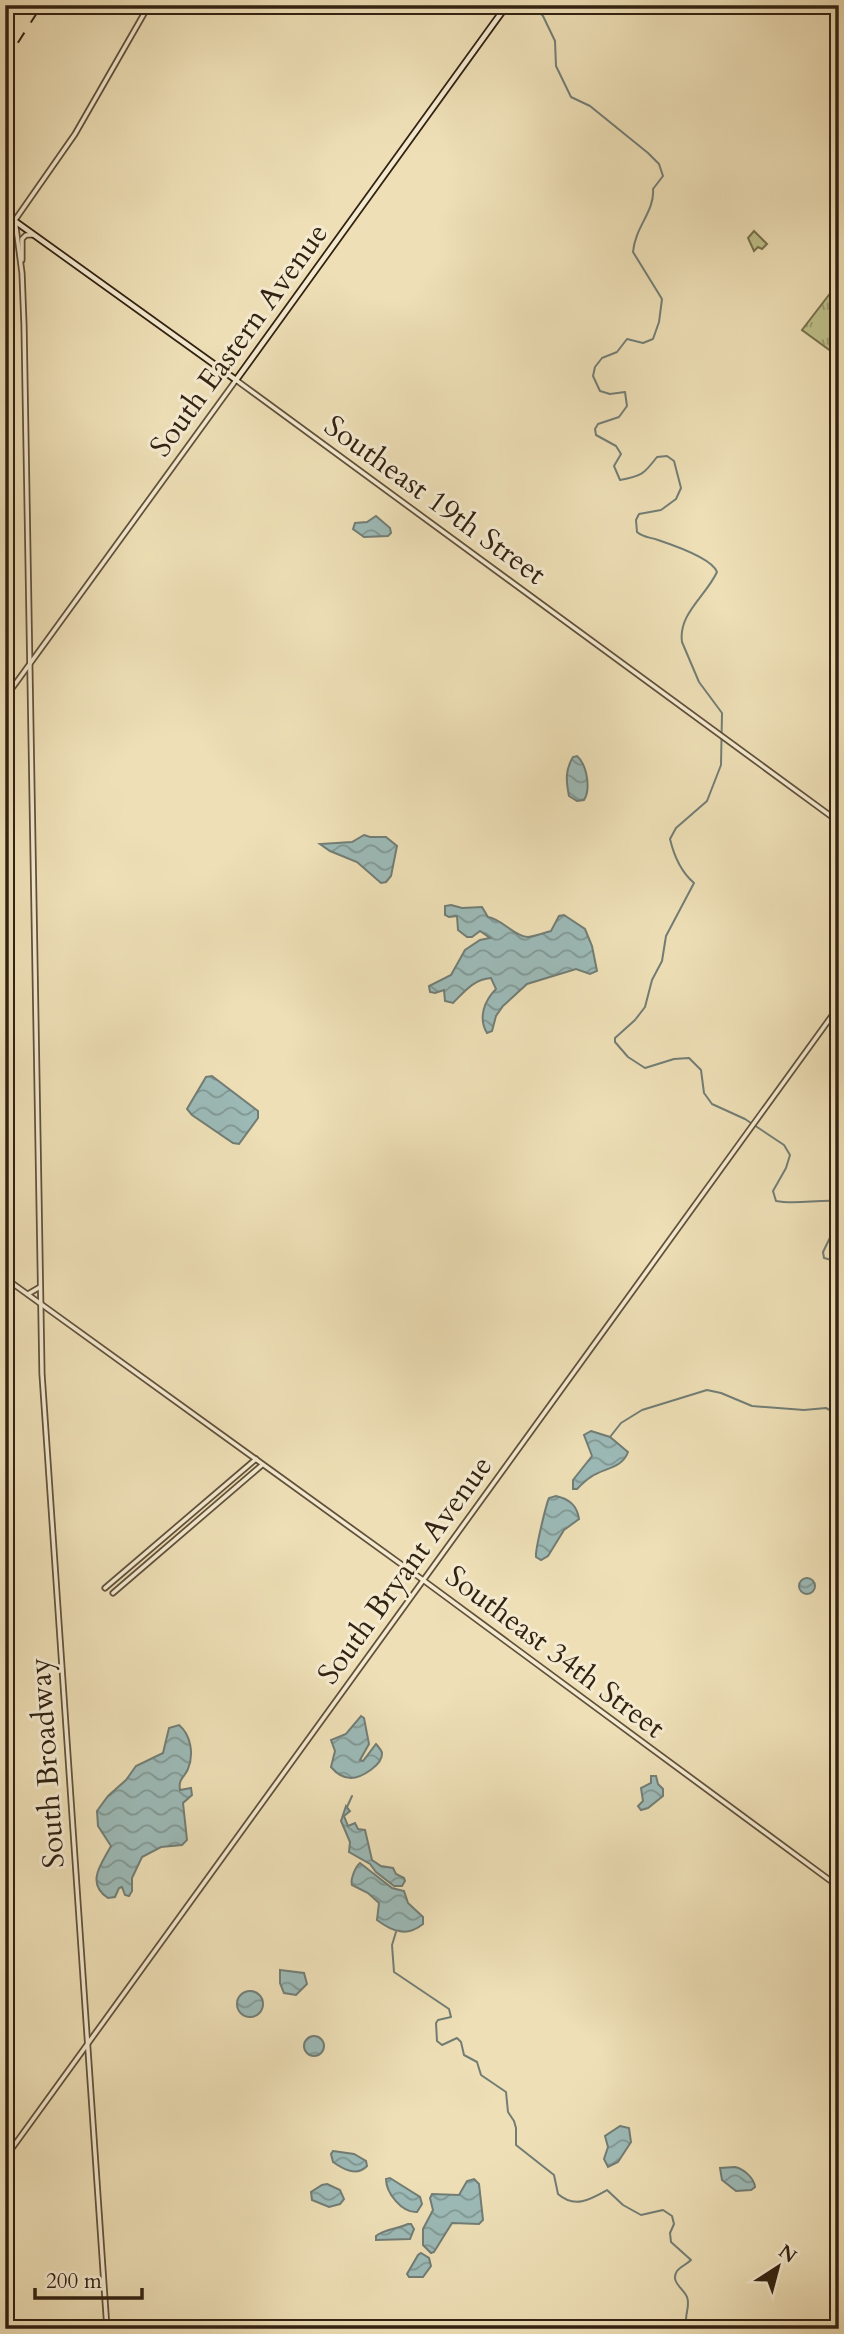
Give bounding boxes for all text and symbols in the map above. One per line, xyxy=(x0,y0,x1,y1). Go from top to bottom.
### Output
street label: South Eastern Avenue xyxy=(140,215,338,465)
street label: Southeast 19th Street xyxy=(316,406,555,595)
street label: South Bryant Avenue xyxy=(308,1447,502,1693)
street label: Southeast 34th Street xyxy=(437,1556,673,1748)
street label: South Broadway xyxy=(19,1656,75,1870)
north arrow xyxy=(742,2232,812,2302)
text: N xyxy=(773,2239,802,2270)
scale bar xyxy=(35,2257,142,2301)
text: 200 m xyxy=(46,2267,102,2296)

